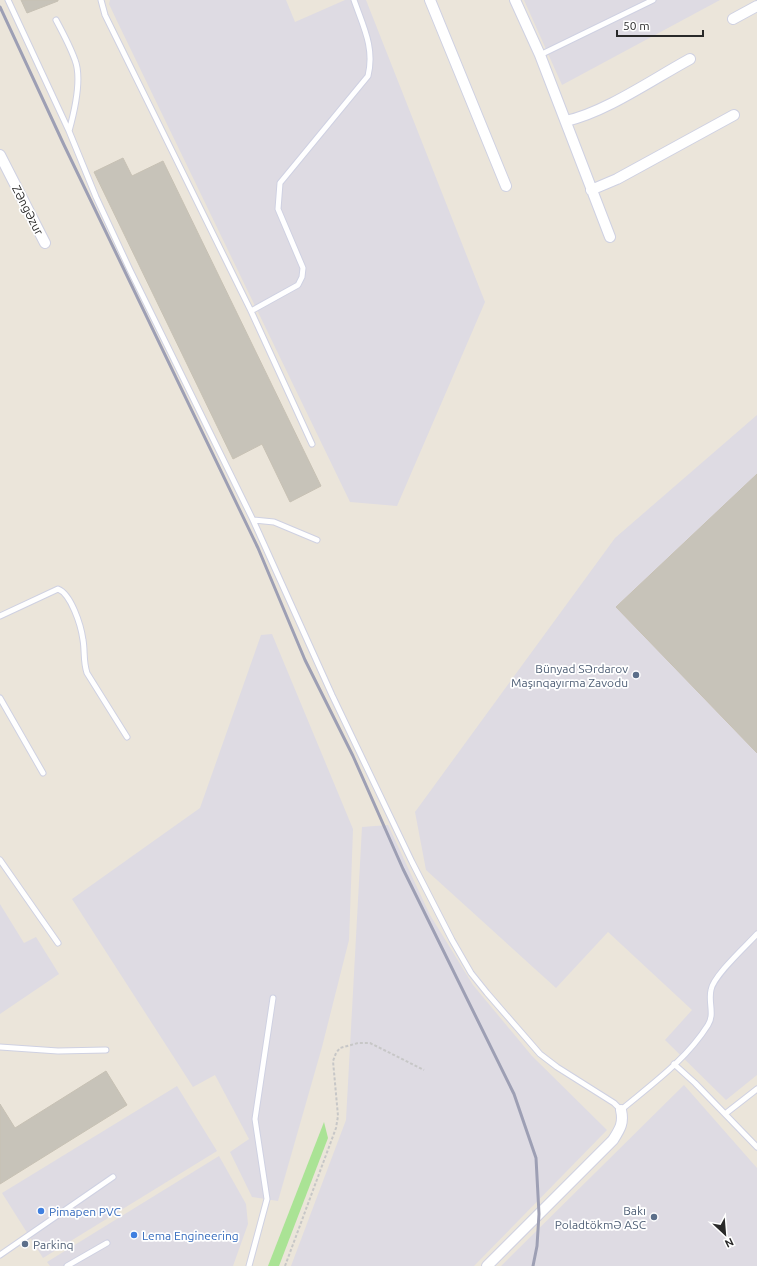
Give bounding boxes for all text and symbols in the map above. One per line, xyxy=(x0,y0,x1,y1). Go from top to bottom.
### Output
scale bar xyxy=(617,12,703,38)
text: 50 m xyxy=(623,19,650,32)
street label: Zəngəzur xyxy=(10,183,46,237)
place label: Bünyad Sərdarov Maşınqayırma Zavodu xyxy=(511,662,628,689)
marker: Bünyad Sərdarov Maşınqayırma Zavodu xyxy=(631,670,641,680)
place label: Bakı Poladtökmə ASC xyxy=(555,1204,647,1231)
place label: Pimapen PVC xyxy=(49,1205,122,1218)
marker: Pimapen PVC xyxy=(36,1206,46,1216)
marker: Bakı Poladtökmə ASC xyxy=(649,1212,659,1222)
north arrow xyxy=(705,1214,745,1254)
place label: Lema Engineering xyxy=(142,1229,239,1242)
marker: Lema Engineering xyxy=(129,1230,139,1240)
text: N xyxy=(723,1236,736,1250)
place label: Parkinq xyxy=(33,1238,74,1251)
marker: Parkinq xyxy=(20,1239,30,1249)

